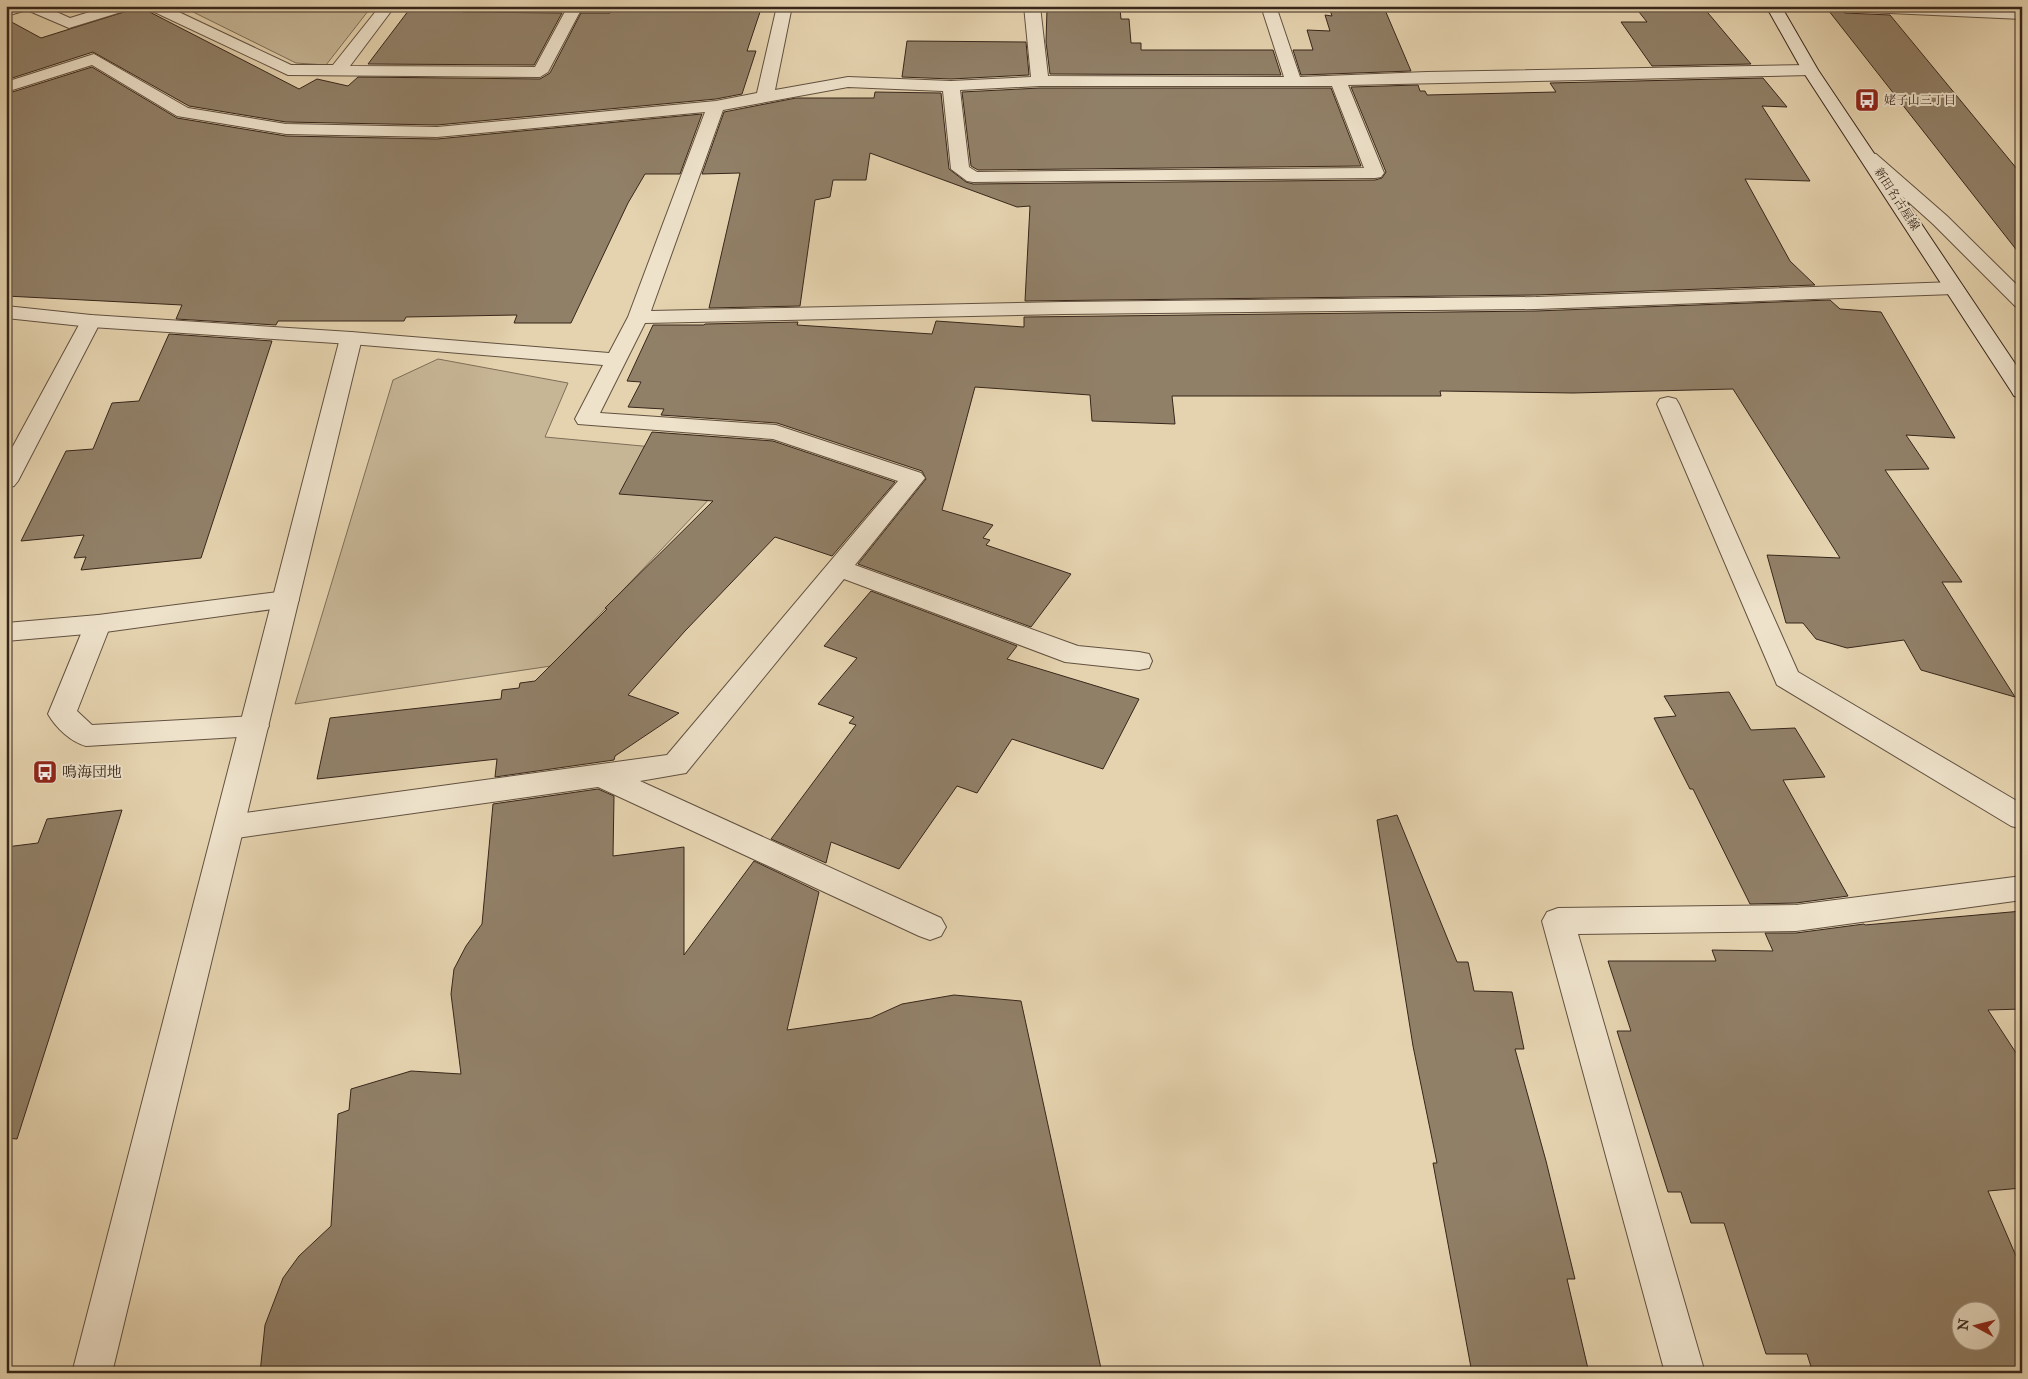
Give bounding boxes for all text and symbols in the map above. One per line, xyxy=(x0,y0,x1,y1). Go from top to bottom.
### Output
bus stop icon: 姥子山三丁目 xyxy=(1854,87,1880,113)
place label: 姥子山三丁目 xyxy=(1884,93,1956,107)
street label: 新田名古屋線 xyxy=(1872,165,1922,233)
bus stop icon: 鳴海団地 xyxy=(32,759,58,785)
place label: 鳴海団地 xyxy=(62,763,122,781)
north arrow xyxy=(1950,1302,2000,1352)
text: N xyxy=(1954,1317,1973,1331)

